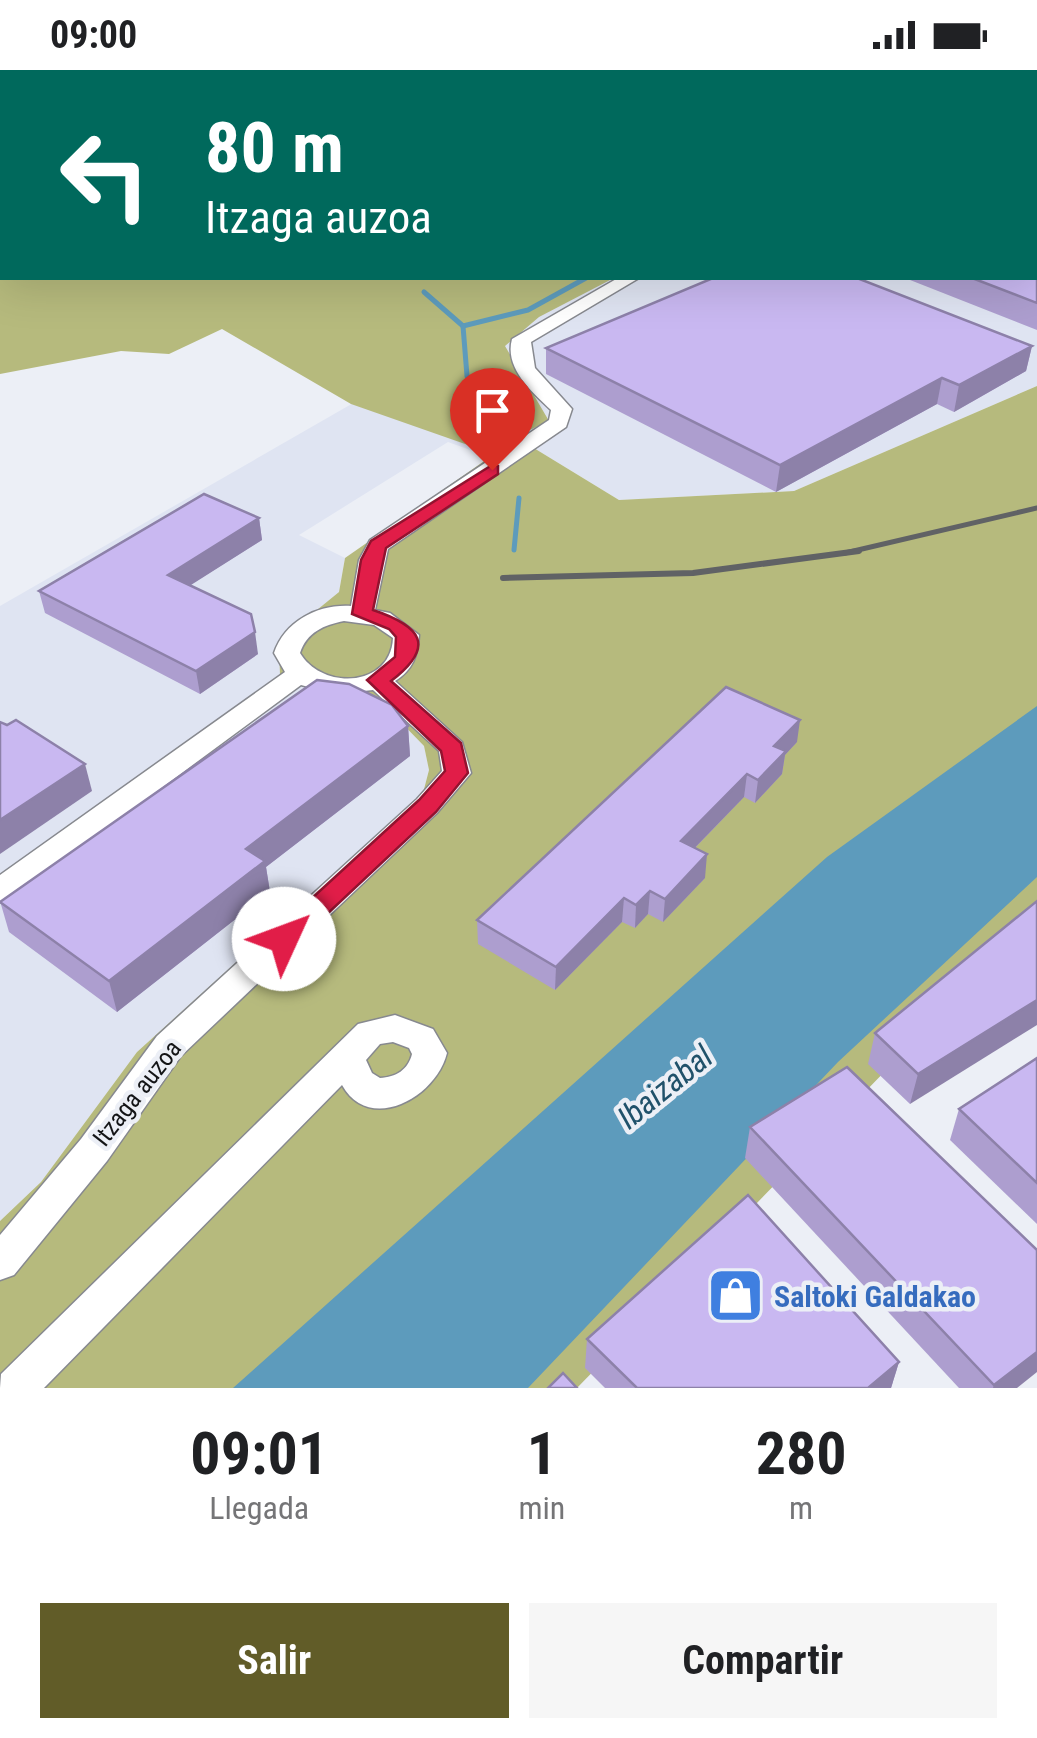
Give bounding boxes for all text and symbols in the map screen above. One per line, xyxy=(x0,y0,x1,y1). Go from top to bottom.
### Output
text: 09:00 xyxy=(50,13,137,57)
text: 80 m xyxy=(205,107,344,189)
icon: left xyxy=(40,110,170,240)
text: Itzaga auzoa xyxy=(205,191,432,244)
pin xyxy=(450,368,535,471)
icon: arrive xyxy=(465,383,520,438)
position arrow xyxy=(232,887,336,991)
street label: Itzaga auzoa xyxy=(87,1034,187,1152)
water label: Ibaizabal xyxy=(610,1037,721,1137)
shop icon: Saltoki Galdakao xyxy=(705,1266,765,1326)
place label: Saltoki Galdakao xyxy=(774,1279,976,1314)
text: 09:01 xyxy=(190,1418,328,1489)
text: 1 xyxy=(527,1418,557,1489)
text: 280 xyxy=(756,1418,847,1489)
text: Llegada xyxy=(209,1489,309,1527)
text: min xyxy=(518,1489,565,1527)
text: m xyxy=(789,1489,813,1527)
button: Salir xyxy=(40,1603,509,1718)
button: Compartir xyxy=(529,1603,997,1718)

